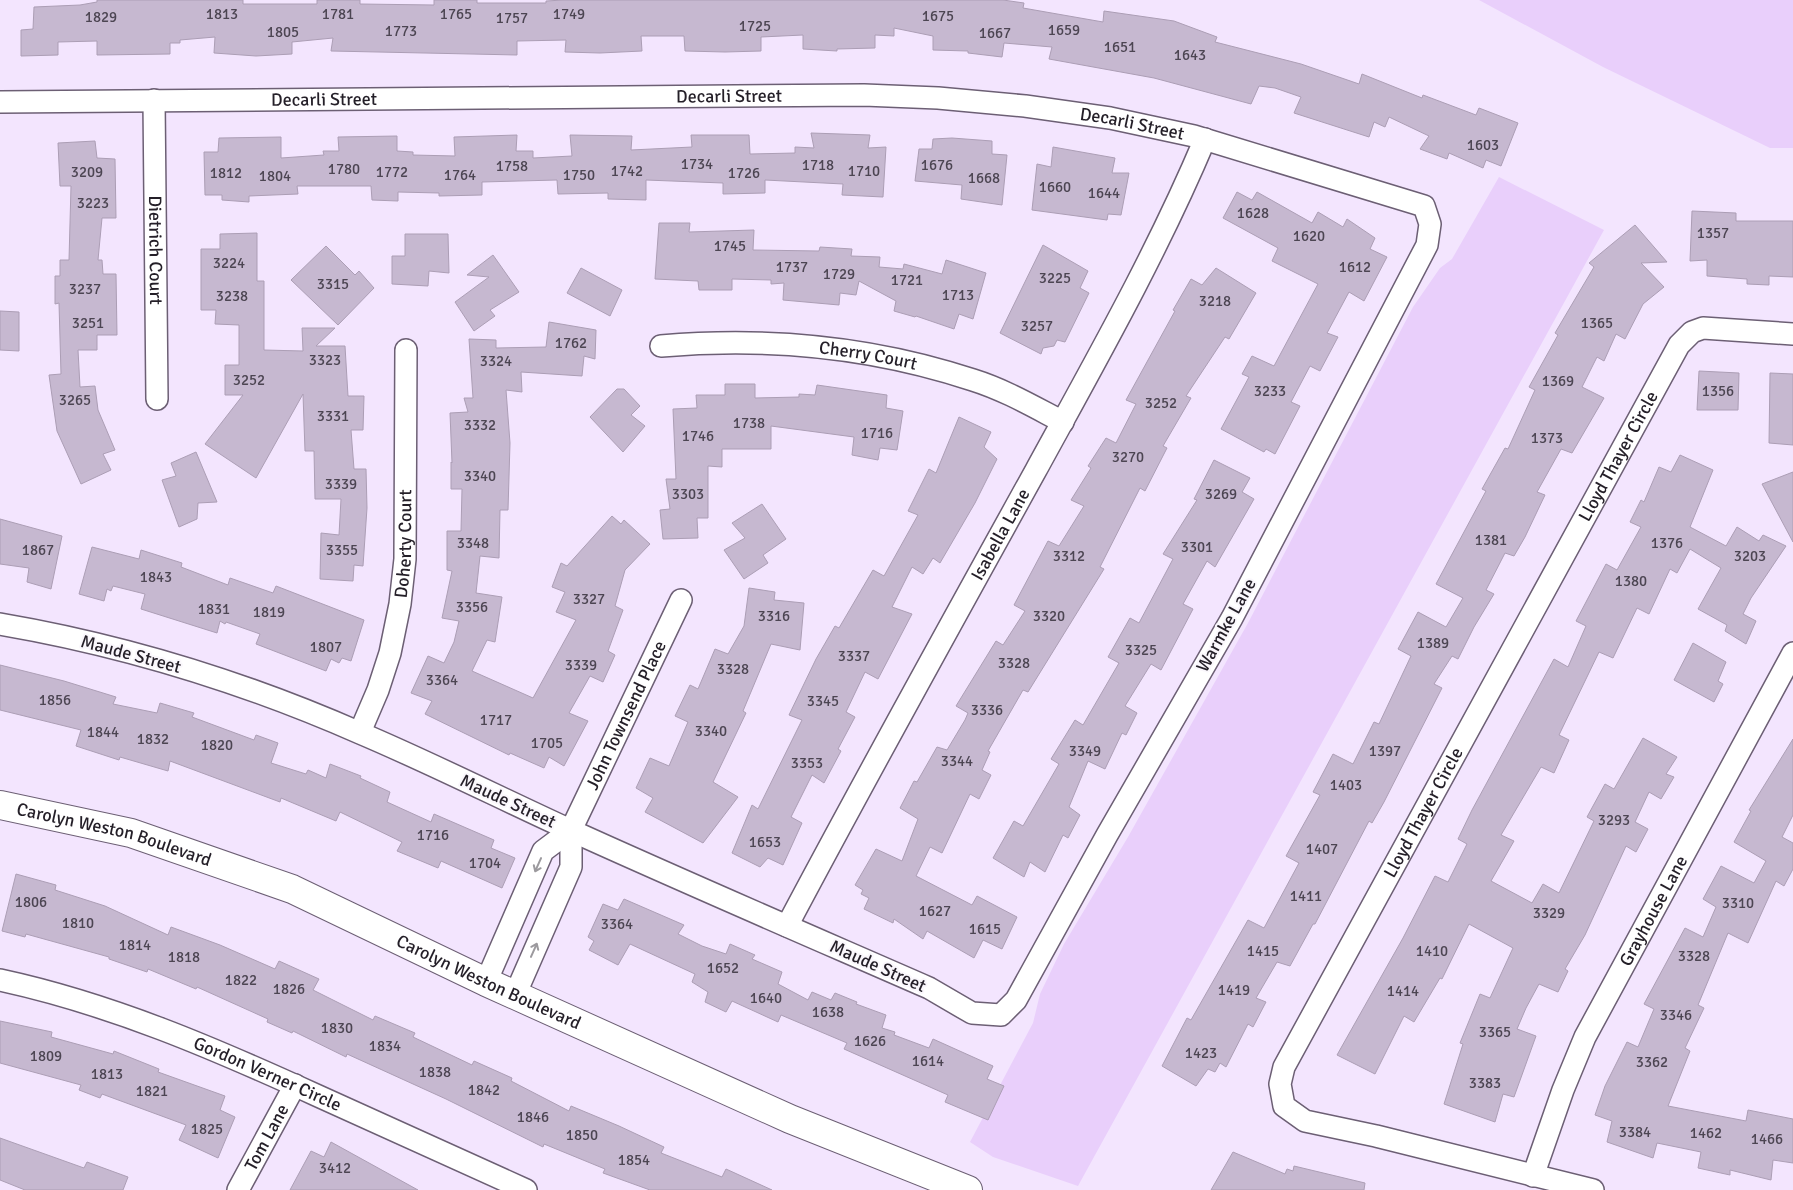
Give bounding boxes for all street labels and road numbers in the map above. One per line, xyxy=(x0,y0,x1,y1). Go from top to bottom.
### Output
street label: Decarli Street xyxy=(676,85,782,108)
street label: Decarli Street xyxy=(271,88,377,111)
street label: Decarli Street xyxy=(1078,103,1186,145)
street label: Dietrich Court xyxy=(144,195,167,305)
street label: Cherry Court xyxy=(818,336,919,375)
street label: Lloyd Thayer Circle xyxy=(1574,387,1663,525)
street label: Isabella Lane xyxy=(966,485,1035,584)
street label: Doherty Court xyxy=(390,489,416,599)
street label: Warmke Lane xyxy=(1191,574,1261,676)
street label: Maude Street xyxy=(78,630,184,678)
street label: John Townsend Place xyxy=(581,637,671,793)
street label: Lloyd Thayer Circle xyxy=(1379,743,1468,881)
street label: Maude Street xyxy=(457,769,559,833)
street label: Carolyn Weston Boulevard xyxy=(15,798,214,871)
street label: Grayhouse Lane xyxy=(1615,852,1692,970)
street label: Carolyn Weston Boulevard xyxy=(393,930,584,1034)
street label: Maude Street xyxy=(827,935,929,997)
street label: Gordon Verner Circle xyxy=(190,1032,345,1116)
street label: Tom Lane xyxy=(240,1100,294,1174)

